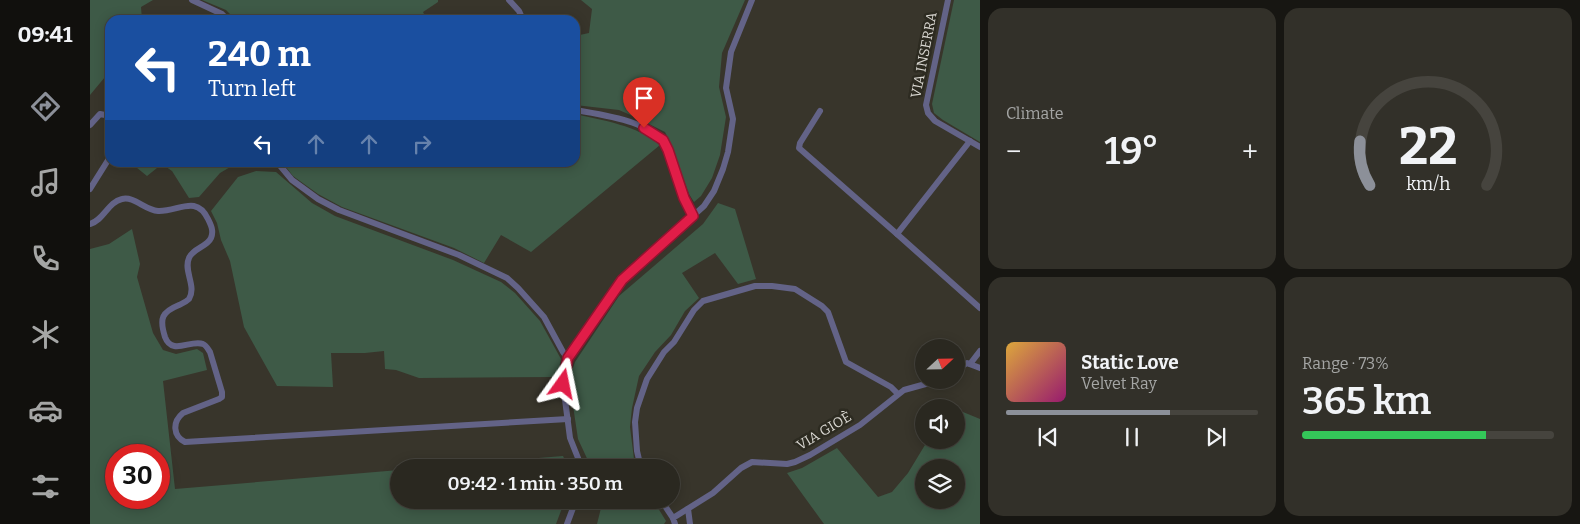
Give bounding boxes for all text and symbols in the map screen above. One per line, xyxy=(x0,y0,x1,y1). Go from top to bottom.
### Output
street label: VIA INSERRA xyxy=(907,10,941,100)
text: 09:41 xyxy=(17,21,73,48)
text: 240 m xyxy=(208,33,311,75)
icon: left xyxy=(125,35,190,100)
text: Turn left xyxy=(208,75,296,102)
pin xyxy=(623,77,665,128)
icon: arrive xyxy=(630,84,658,112)
icon: directions xyxy=(28,89,63,124)
text: Climate xyxy=(1006,104,1064,123)
text: 22 xyxy=(1399,115,1457,178)
text: 19° xyxy=(1104,128,1159,174)
icon: left xyxy=(249,130,277,158)
icon: ahead xyxy=(302,130,330,158)
icon: ahead xyxy=(355,130,383,158)
icon: right xyxy=(408,130,436,158)
text: − xyxy=(1006,135,1021,168)
text: + xyxy=(1242,135,1258,168)
icon: music xyxy=(28,165,63,200)
text: km/h xyxy=(1406,173,1450,195)
icon: phone xyxy=(28,241,63,276)
icon: climate xyxy=(28,317,63,352)
north arrow xyxy=(915,339,965,389)
map controls xyxy=(915,339,965,509)
text: Static Love xyxy=(1081,351,1179,374)
text: Range · 73% xyxy=(1302,354,1389,373)
position arrow xyxy=(536,357,588,409)
text: Velvet Ray xyxy=(1081,374,1157,393)
text: 365 km xyxy=(1302,378,1431,424)
icon: car xyxy=(28,393,63,428)
button: sound xyxy=(915,399,965,449)
street label: VIA GIOÈ xyxy=(793,407,855,454)
icon: previous xyxy=(1034,423,1062,451)
icon: pause xyxy=(1118,423,1146,451)
icon: next xyxy=(1202,423,1230,451)
speed limit sign: 30 xyxy=(105,444,170,509)
button: layers xyxy=(915,459,965,509)
icon: filters xyxy=(28,469,63,504)
text: 09:42 · 1 min · 350 m xyxy=(447,472,623,495)

